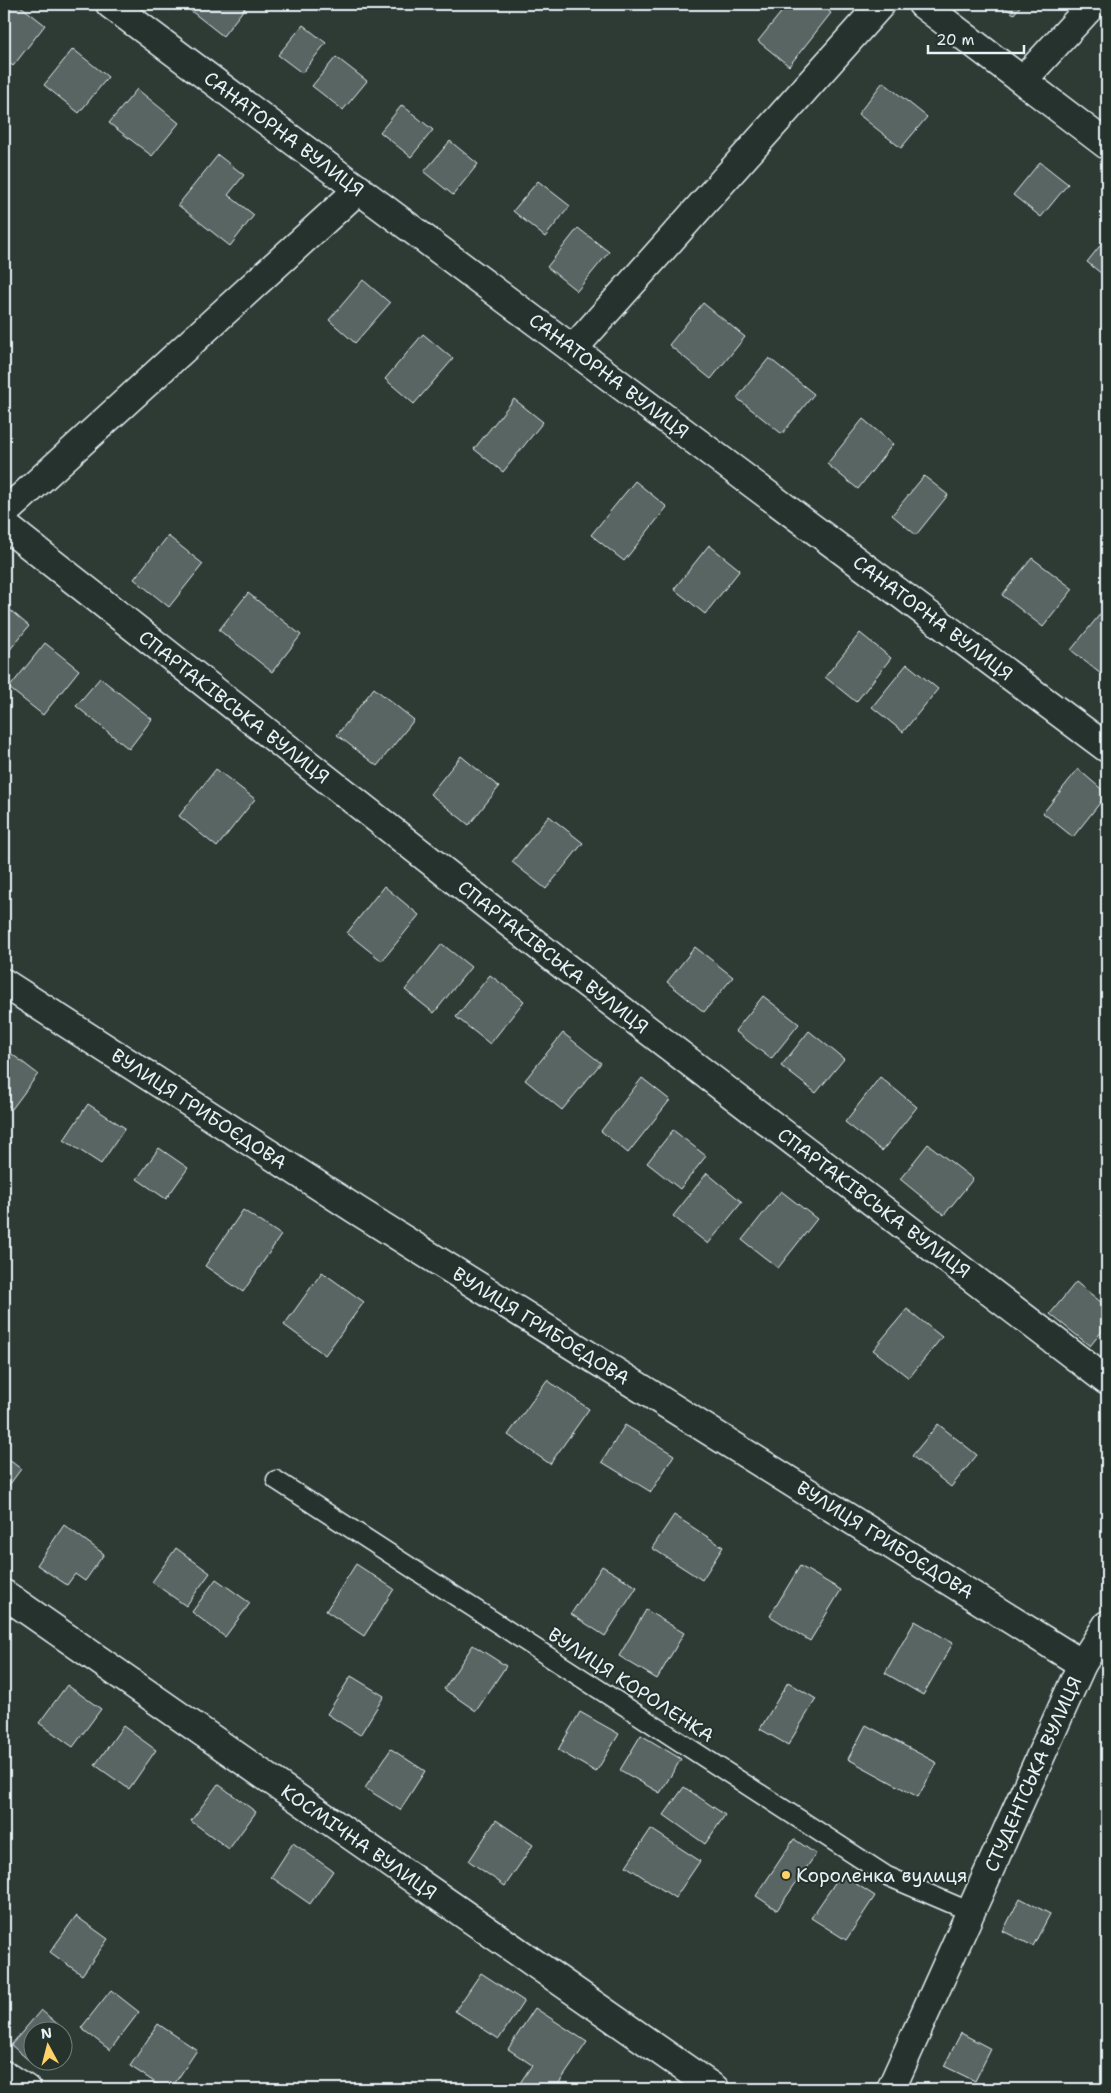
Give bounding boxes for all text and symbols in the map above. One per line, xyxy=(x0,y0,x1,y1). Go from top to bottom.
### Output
scale bar xyxy=(928,22,1025,54)
text: 20 m xyxy=(936,30,975,50)
street label: САНАТОРНА ВУЛИЦЯ xyxy=(199,66,369,202)
street label: САНАТОРНА ВУЛИЦЯ xyxy=(524,308,694,444)
street label: САНАТОРНА ВУЛИЦЯ xyxy=(848,550,1018,686)
street label: СПАРТАКІВСЬКА ВУЛИЦЯ xyxy=(133,625,335,789)
street label: СПАРТАКІВСЬКА ВУЛИЦЯ xyxy=(452,875,654,1039)
street label: ВУЛИЦЯ ГРИБОЄДОВА xyxy=(106,1043,292,1175)
street label: СПАРТАКІВСЬКА ВУЛИЦЯ xyxy=(772,1122,976,1284)
street label: ВУЛИЦЯ ГРИБОЄДОВА xyxy=(448,1261,634,1391)
street label: ВУЛИЦЯ ГРИБОЄДОВА xyxy=(792,1475,978,1605)
street label: ВУЛИЦЯ КОРОЛЕНКА xyxy=(543,1622,719,1748)
street label: СТУДЕНТСЬКА ВУЛИЦЯ xyxy=(979,1672,1087,1876)
street label: КОСМІЧНА ВУЛИЦЯ xyxy=(276,1779,442,1905)
place label: Короленка вулиця xyxy=(796,1863,967,1888)
marker: Короленка вулиця xyxy=(780,1869,792,1881)
north arrow xyxy=(22,2020,72,2070)
text: N xyxy=(40,2023,53,2043)

